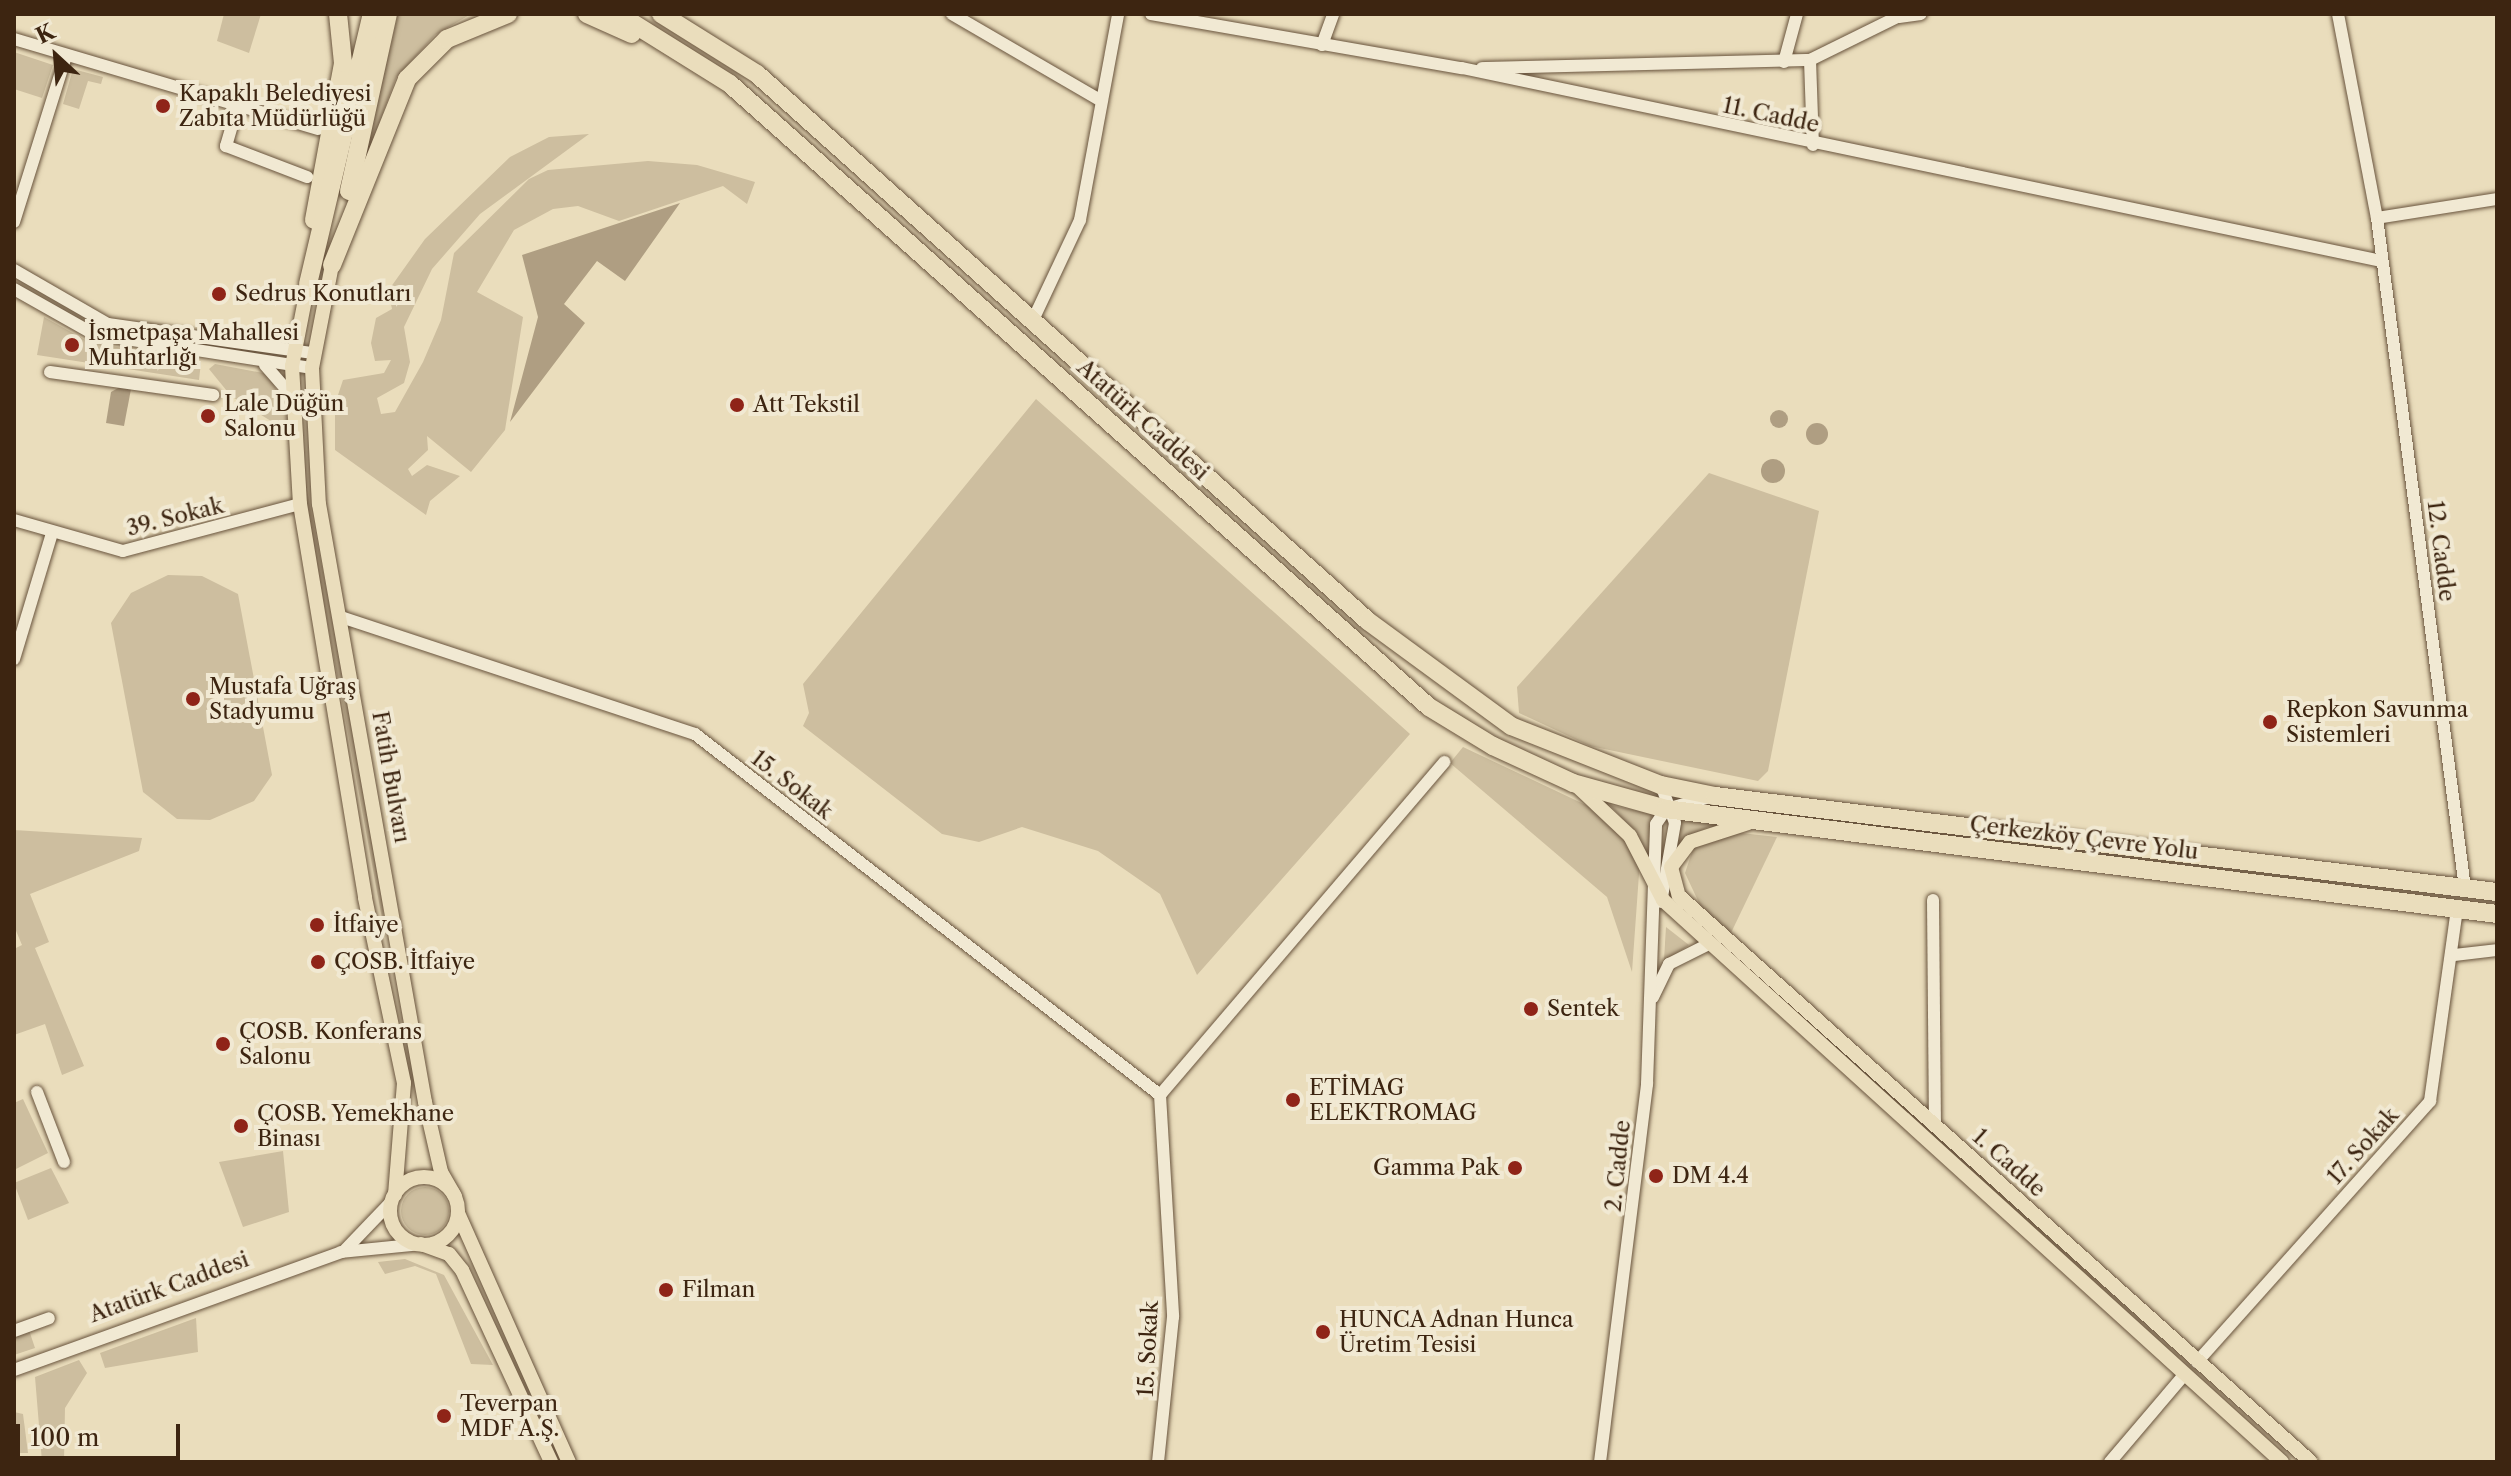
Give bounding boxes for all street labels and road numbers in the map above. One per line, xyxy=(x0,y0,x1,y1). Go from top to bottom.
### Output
street label: 11. Cadde xyxy=(1720,92,1822,138)
street label: Atatürk Caddesi xyxy=(1072,354,1214,486)
street label: 39. Sokak xyxy=(124,492,226,542)
street label: 12. Cadde xyxy=(2422,499,2460,603)
street label: Fatih Bulvarı xyxy=(366,709,416,845)
street label: 15. Sokak xyxy=(746,745,838,825)
street label: Çerkezköy Çevre Yolu xyxy=(1968,811,2200,865)
street label: 17. Sokak xyxy=(2322,1102,2404,1190)
street label: 2. Cadde xyxy=(1600,1119,1636,1213)
street label: 1. Cadde xyxy=(1967,1124,2051,1202)
street label: Atatürk Caddesi xyxy=(85,1246,253,1328)
street label: 15. Sokak xyxy=(1132,1300,1164,1398)

